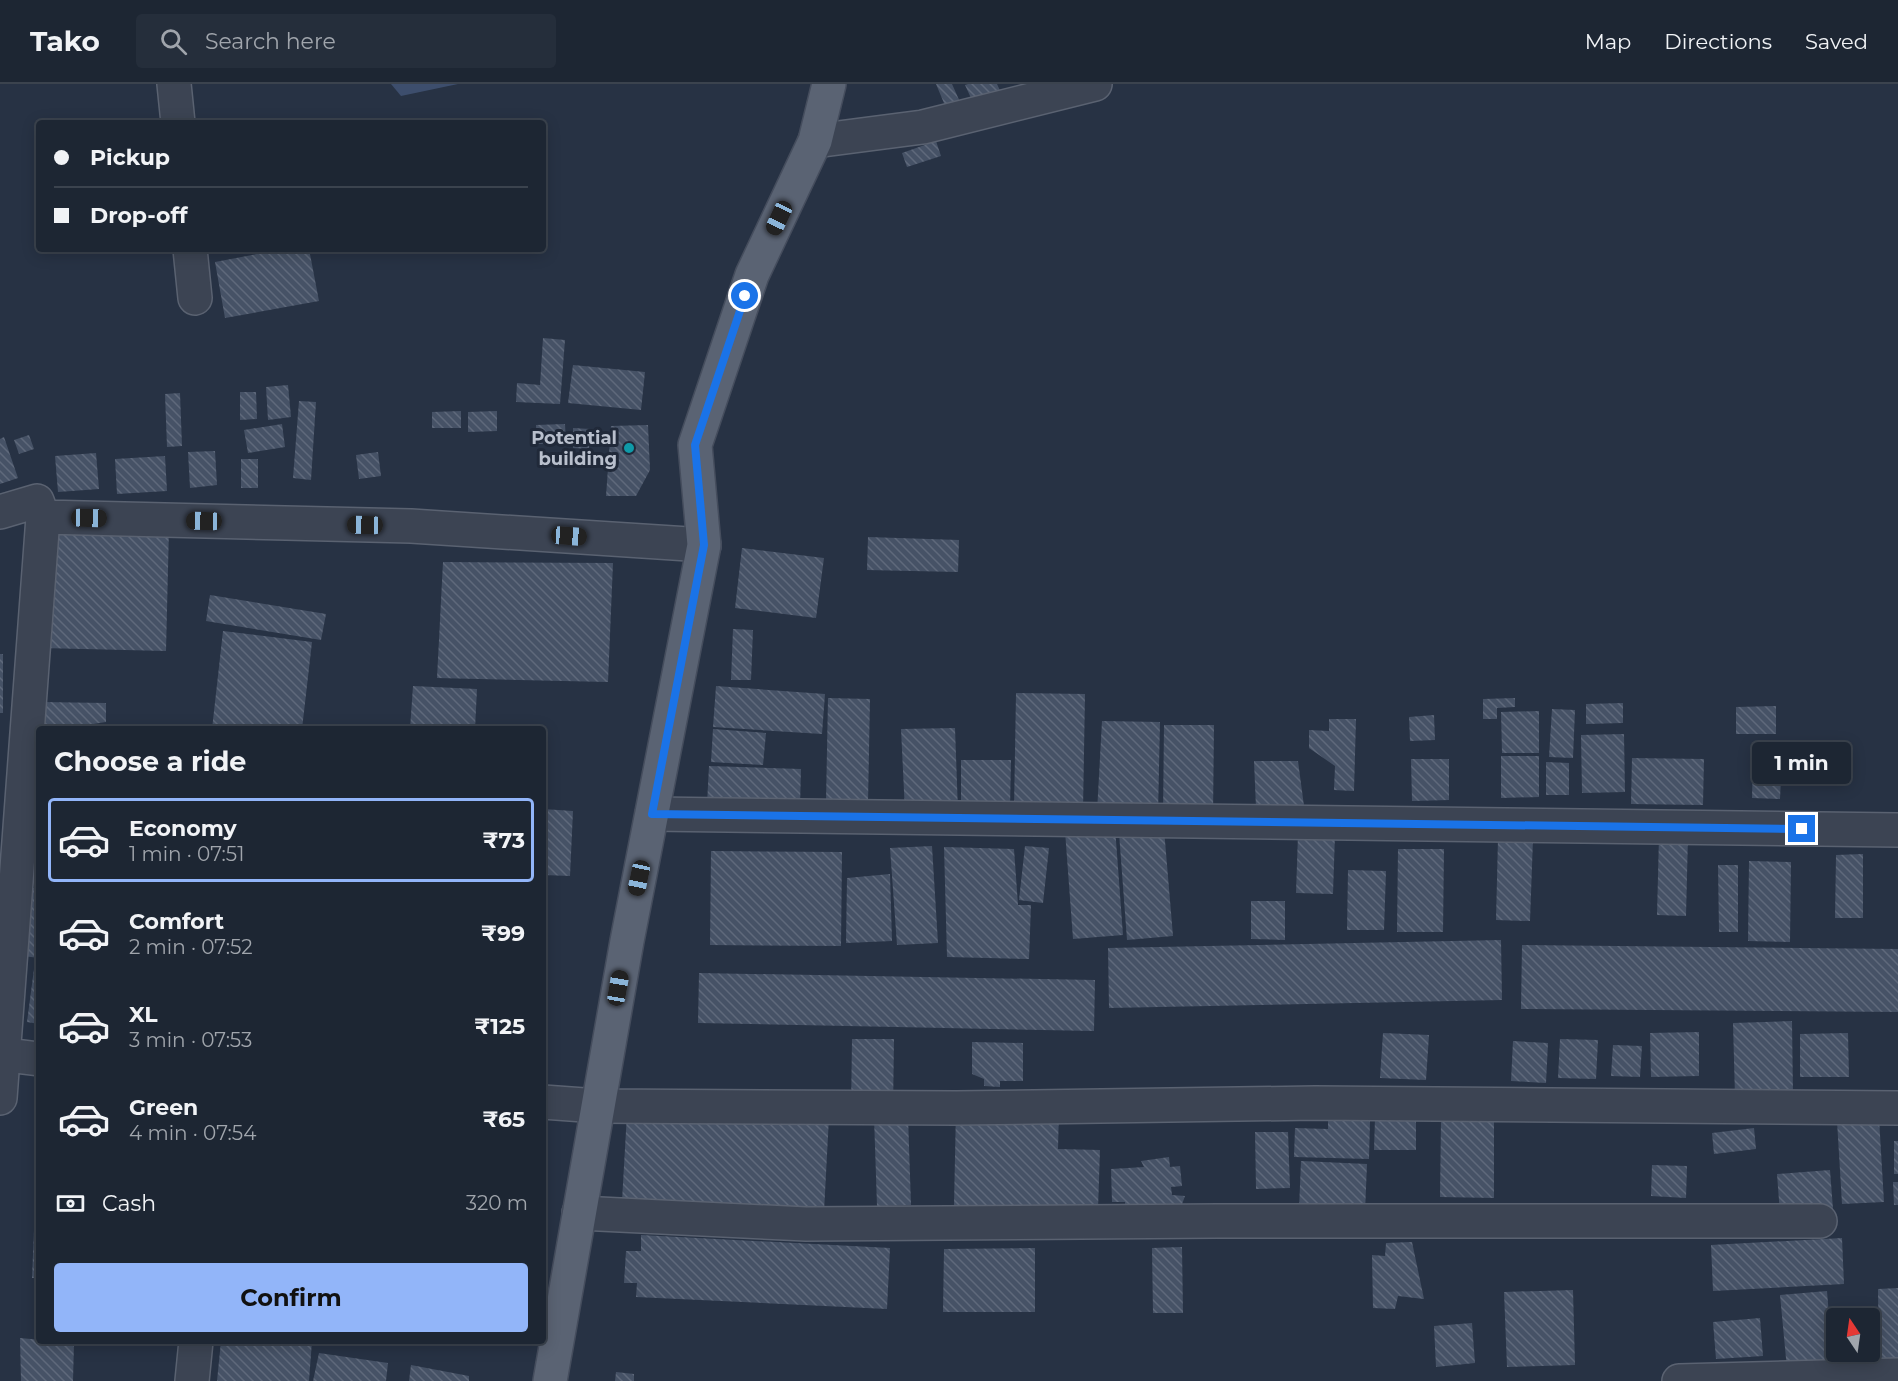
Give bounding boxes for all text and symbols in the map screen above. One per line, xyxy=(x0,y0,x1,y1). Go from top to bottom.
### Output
search box xyxy=(136,14,556,68)
text: Tako xyxy=(30,24,100,58)
icon: search xyxy=(157,25,190,58)
text: Search here xyxy=(205,28,336,55)
text: Map xyxy=(1585,29,1631,54)
text: Directions xyxy=(1664,29,1772,54)
text: Saved xyxy=(1805,29,1868,54)
text: Pickup xyxy=(90,144,170,171)
car xyxy=(763,198,795,238)
text: Drop-off xyxy=(90,202,188,229)
route start xyxy=(731,282,758,309)
place label: Potential building xyxy=(531,427,617,470)
marker: Potential building xyxy=(622,441,636,455)
car xyxy=(71,509,107,527)
car xyxy=(186,512,222,530)
car xyxy=(347,516,383,534)
car xyxy=(550,526,588,546)
callout: 1 min xyxy=(1752,742,1852,784)
text: Choose a ride xyxy=(54,745,246,778)
text: 1 min xyxy=(1774,751,1829,775)
icon: car xyxy=(57,813,111,867)
text: Economy xyxy=(129,815,237,842)
route end xyxy=(1788,815,1815,842)
text: ₹73 xyxy=(482,827,525,854)
text: 1 min · 07:51 xyxy=(129,842,244,866)
car xyxy=(626,859,652,897)
icon: car xyxy=(57,906,111,960)
text: Comfort xyxy=(129,908,224,935)
text: ₹99 xyxy=(481,920,525,947)
text: 2 min · 07:52 xyxy=(129,935,253,959)
car xyxy=(606,969,630,1007)
icon: car xyxy=(57,999,111,1053)
text: XL xyxy=(129,1001,158,1028)
text: ₹125 xyxy=(474,1013,525,1040)
text: 3 min · 07:53 xyxy=(129,1028,252,1052)
icon: car xyxy=(57,1092,111,1146)
text: Green xyxy=(129,1094,198,1121)
text: ₹65 xyxy=(482,1106,525,1133)
text: 4 min · 07:54 xyxy=(129,1121,256,1145)
icon: cash xyxy=(54,1187,87,1220)
text: Cash xyxy=(102,1190,156,1217)
text: 320 m xyxy=(466,1191,528,1215)
button: Confirm xyxy=(54,1263,528,1332)
north arrow xyxy=(1826,1308,1880,1362)
map controls xyxy=(1826,1308,1880,1362)

